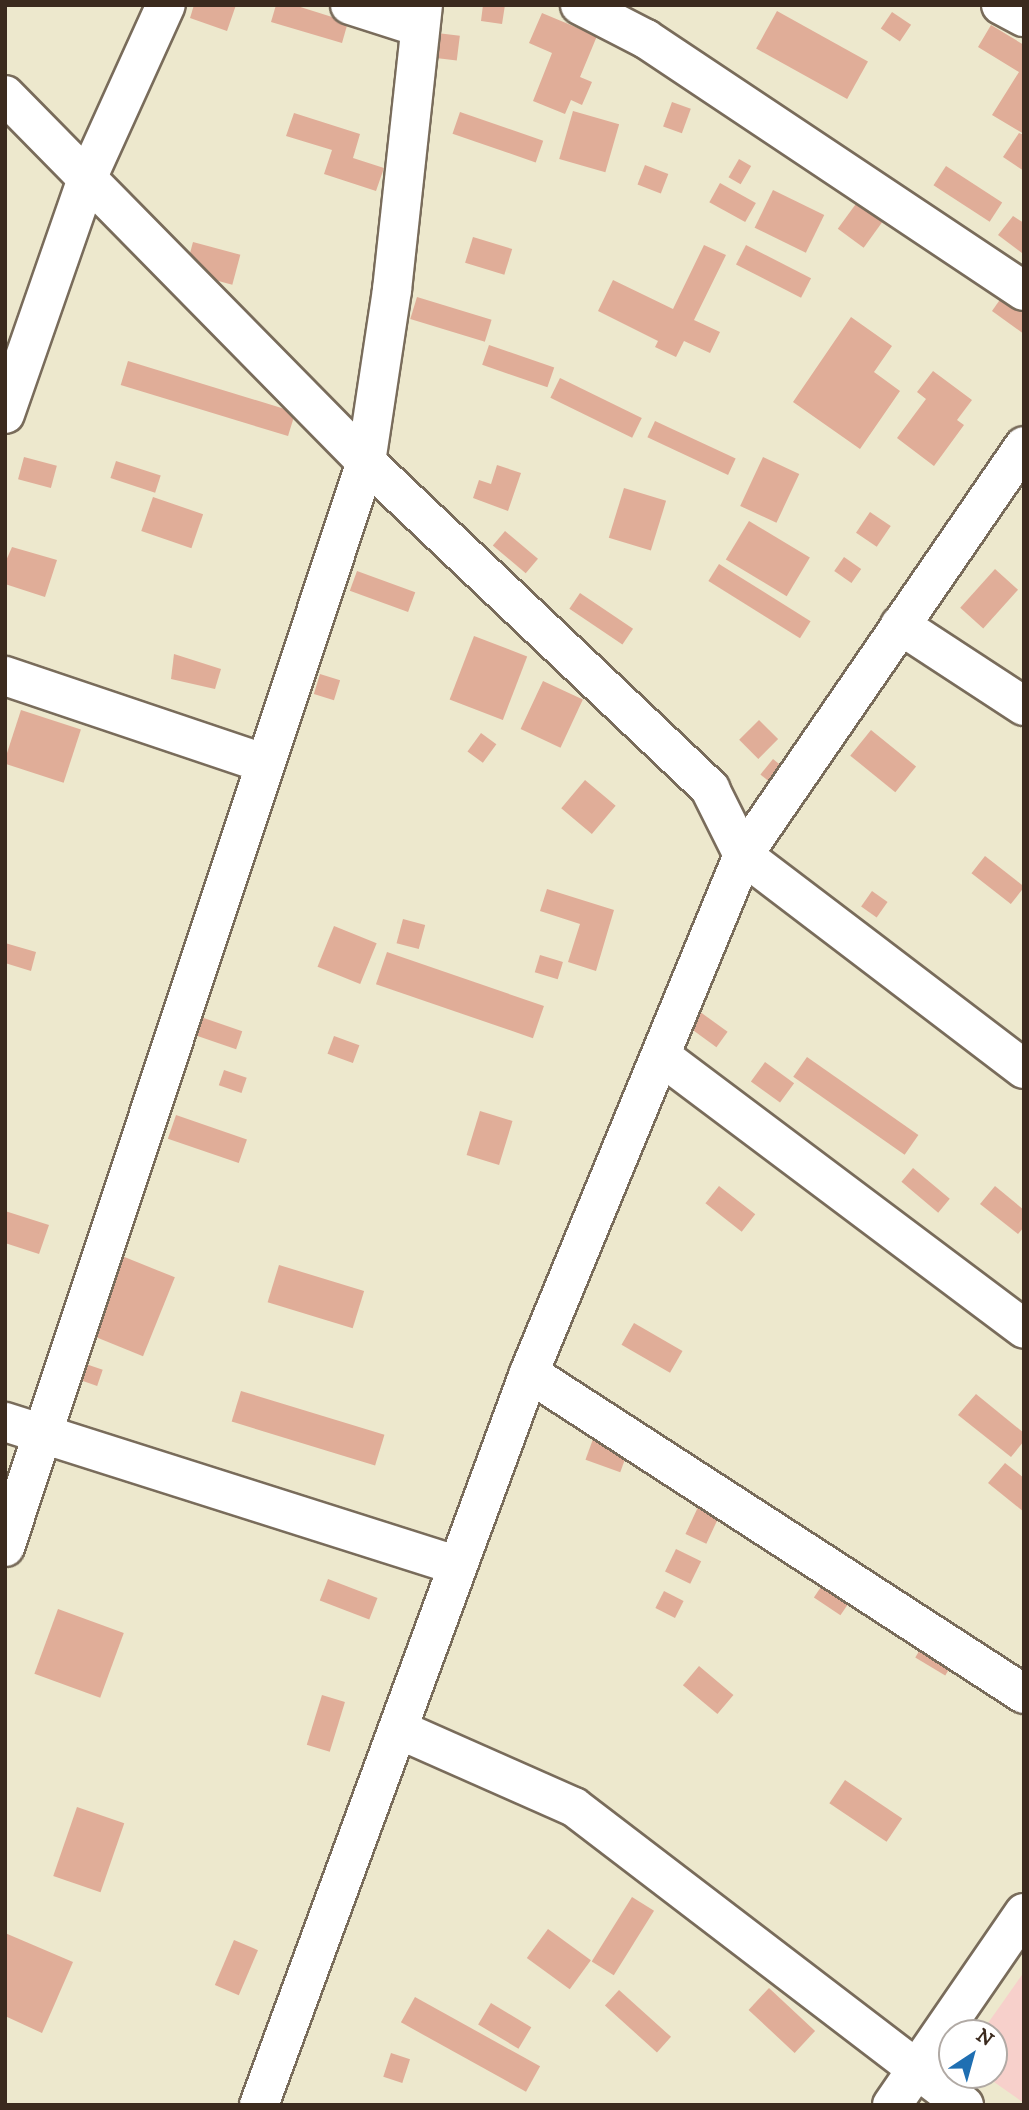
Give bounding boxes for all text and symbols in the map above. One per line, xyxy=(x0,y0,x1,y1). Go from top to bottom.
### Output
north arrow xyxy=(938,2019,1008,2089)
text: N xyxy=(971,2024,998,2052)

